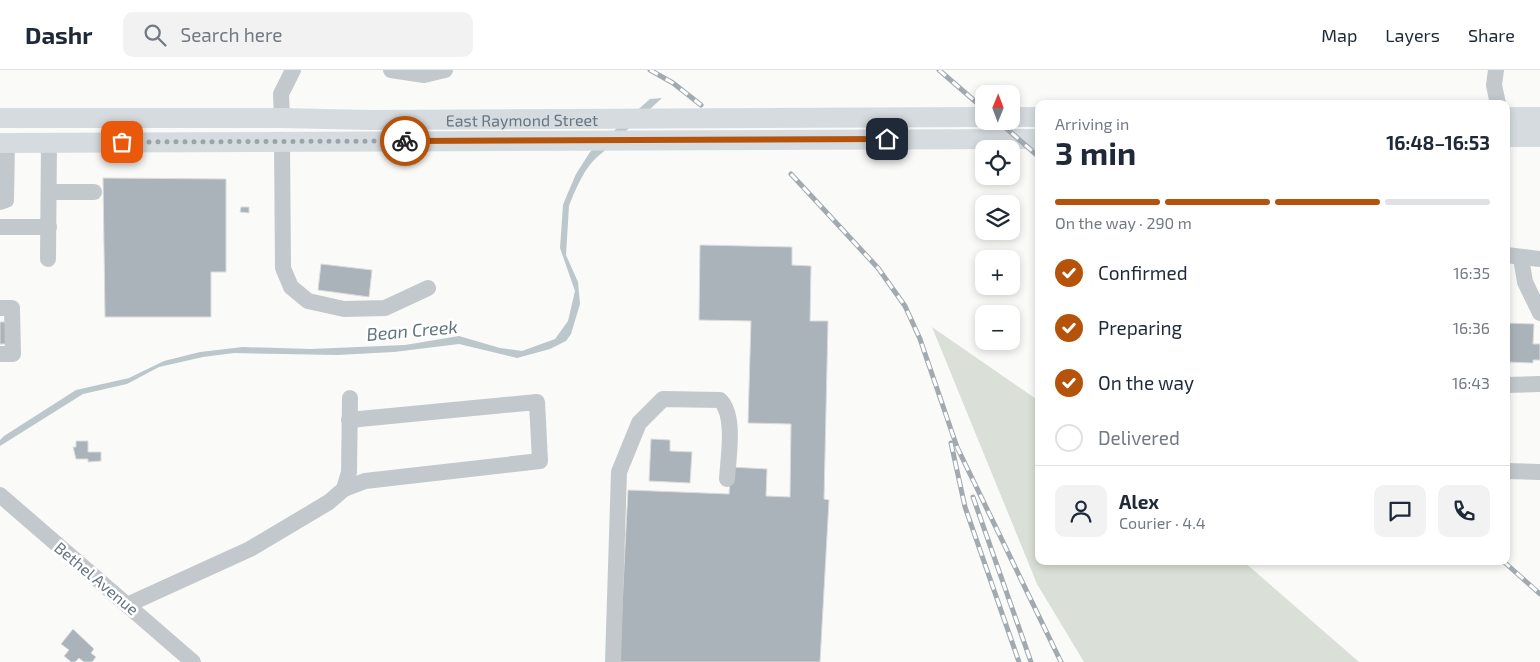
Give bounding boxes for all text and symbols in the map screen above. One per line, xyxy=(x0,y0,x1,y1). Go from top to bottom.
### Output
search box xyxy=(123,12,473,57)
text: Dashr xyxy=(25,20,93,49)
icon: search xyxy=(141,21,169,49)
text: Search here xyxy=(181,23,283,46)
text: Map xyxy=(1321,24,1357,46)
text: Layers xyxy=(1385,24,1440,46)
text: Share xyxy=(1468,24,1515,46)
north arrow xyxy=(975,85,1020,130)
map controls xyxy=(975,85,1020,350)
street label: East Raymond Street xyxy=(446,109,598,129)
text: Arriving in xyxy=(1055,114,1129,133)
courier xyxy=(380,116,430,166)
pin xyxy=(866,118,908,160)
pin xyxy=(101,121,143,163)
icon: home xyxy=(873,125,901,153)
icon: bike xyxy=(391,127,419,155)
icon: bag xyxy=(108,128,136,156)
text: 16:48–16:53 xyxy=(1386,131,1490,154)
text: 3 min xyxy=(1055,133,1136,171)
button: locate xyxy=(975,140,1020,185)
button: layers xyxy=(975,195,1020,240)
text: On the way · 290 m xyxy=(1055,213,1192,232)
button: + xyxy=(975,250,1020,295)
icon: check xyxy=(1055,259,1083,287)
text: Confirmed xyxy=(1098,261,1188,284)
text: 16:35 xyxy=(1453,263,1490,282)
button: − xyxy=(975,305,1020,350)
icon: check xyxy=(1055,314,1083,342)
water label: Bean Creek xyxy=(366,315,458,345)
text: Preparing xyxy=(1098,316,1182,339)
text: 16:36 xyxy=(1453,318,1490,337)
icon: check xyxy=(1055,369,1083,397)
text: On the way xyxy=(1098,371,1194,394)
text: 16:43 xyxy=(1452,373,1490,392)
text: Delivered xyxy=(1098,426,1180,449)
button: person xyxy=(1055,485,1107,537)
button: chat xyxy=(1374,485,1426,537)
button: phone xyxy=(1438,485,1490,537)
text: Alex xyxy=(1119,490,1159,513)
text: Courier · 4.4 xyxy=(1119,513,1206,532)
street label: Bethel Avenue xyxy=(51,537,143,619)

